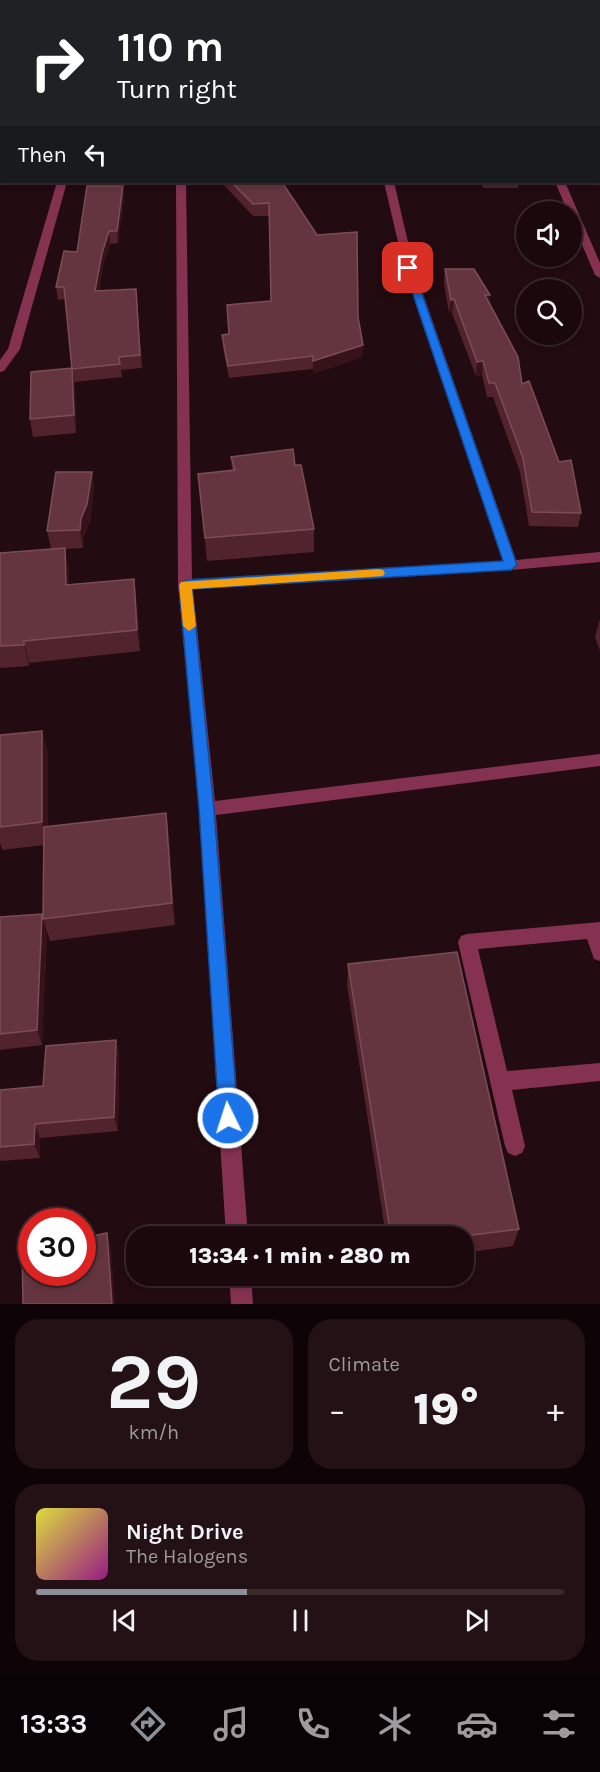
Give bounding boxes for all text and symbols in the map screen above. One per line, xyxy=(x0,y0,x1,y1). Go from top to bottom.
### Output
text: 110 m xyxy=(117,22,224,72)
icon: right xyxy=(18,24,96,102)
text: Turn right xyxy=(117,73,237,105)
icon: left xyxy=(79,138,112,171)
text: Then xyxy=(18,142,67,168)
map controls xyxy=(516,201,582,345)
button: sound xyxy=(516,201,582,267)
pin xyxy=(382,242,433,293)
icon: arrive xyxy=(391,251,424,284)
button: search xyxy=(516,279,582,345)
position arrow xyxy=(196,1086,260,1150)
speed limit sign: 30 xyxy=(18,1208,96,1286)
text: 13:34 · 1 min · 280 m xyxy=(189,1243,411,1269)
text: 29 xyxy=(106,1336,201,1428)
text: Climate xyxy=(329,1353,400,1376)
text: 19° xyxy=(413,1383,479,1435)
text: − xyxy=(329,1391,346,1429)
text: + xyxy=(547,1391,564,1429)
text: km/h xyxy=(128,1421,179,1444)
text: Night Drive xyxy=(126,1519,244,1545)
text: The Halogens xyxy=(126,1545,248,1568)
icon: previous xyxy=(108,1604,141,1637)
icon: pause xyxy=(284,1604,317,1637)
icon: next xyxy=(460,1604,493,1637)
icon: directions xyxy=(127,1703,169,1745)
icon: music xyxy=(210,1703,252,1745)
icon: phone xyxy=(292,1703,334,1745)
icon: climate xyxy=(374,1703,416,1745)
icon: car xyxy=(456,1703,498,1745)
icon: filters xyxy=(538,1703,580,1745)
text: 13:33 xyxy=(20,1708,87,1740)

